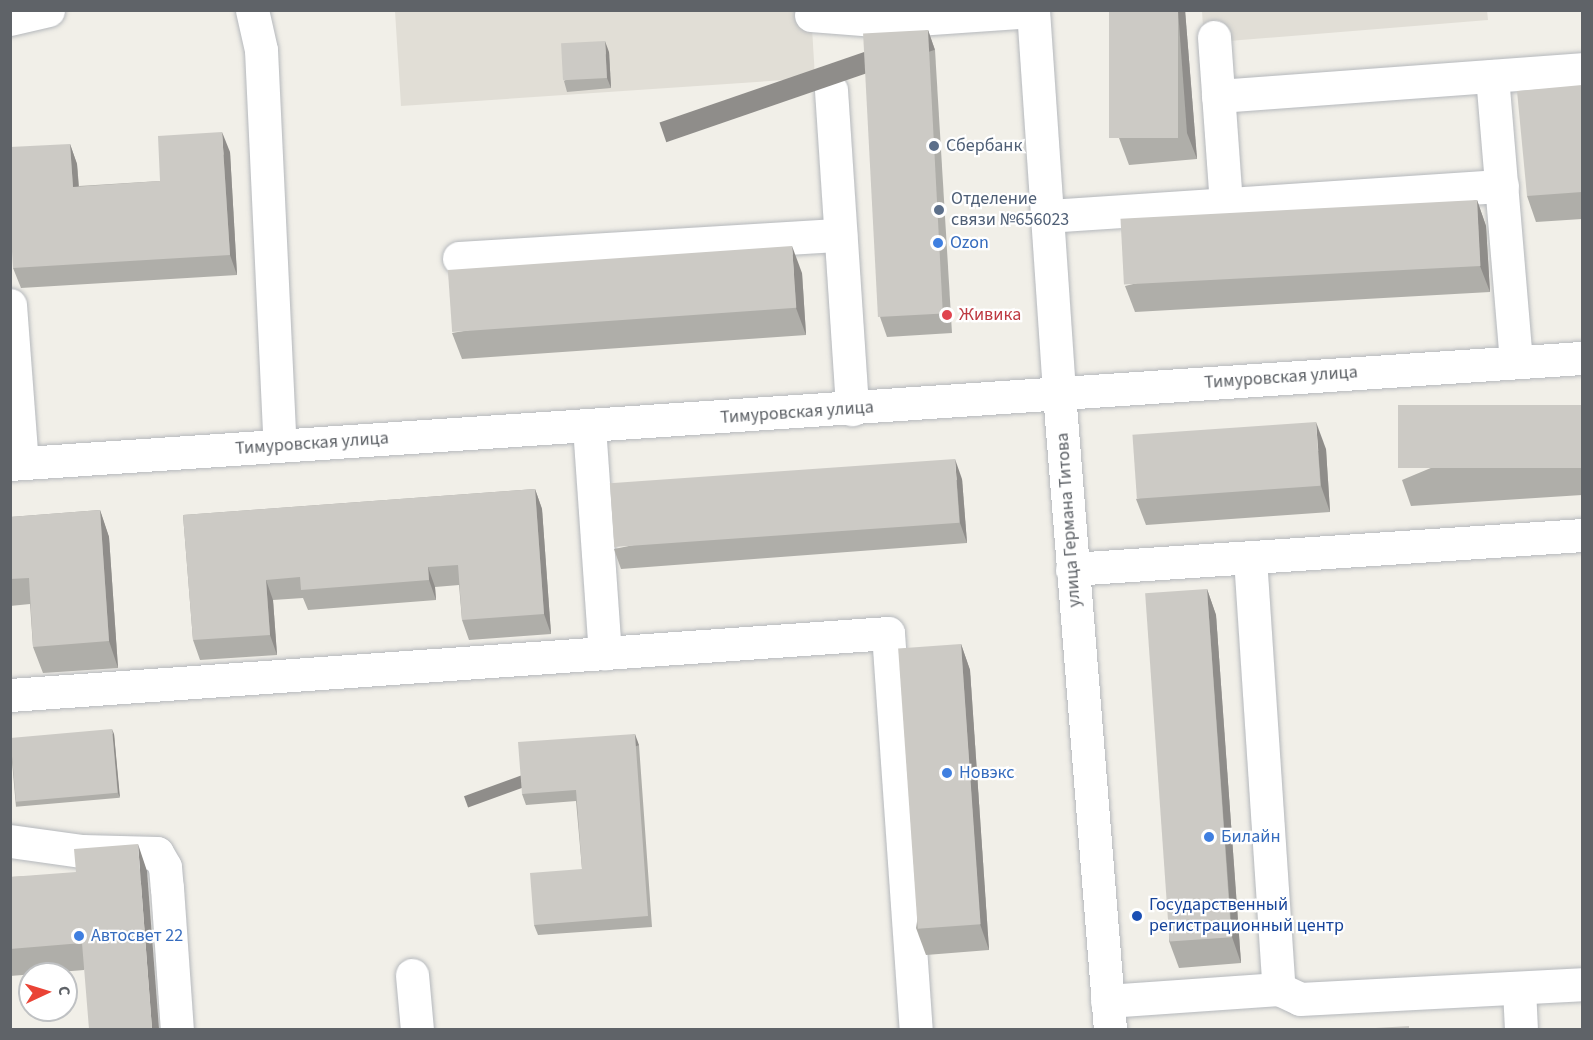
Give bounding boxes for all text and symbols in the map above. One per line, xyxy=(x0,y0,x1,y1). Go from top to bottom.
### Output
place label: Сбербанк xyxy=(946,135,1022,157)
marker: Сбербанк xyxy=(927,139,941,153)
place label: Отделение связи №656023 xyxy=(951,189,1069,232)
marker: Отделение связи №656023 xyxy=(932,203,946,217)
place label: Ozon xyxy=(950,232,989,254)
marker: Ozon xyxy=(931,236,945,250)
place label: Живика xyxy=(959,304,1021,326)
marker: Живика xyxy=(940,308,954,322)
street label: Тимуровская улица xyxy=(1204,362,1358,394)
street label: Тимуровская улица xyxy=(720,397,874,429)
street label: Тимуровская улица xyxy=(235,428,389,460)
street label: улица Германа Титова xyxy=(1052,432,1086,608)
place label: Новэкс xyxy=(959,762,1014,784)
marker: Новэкс xyxy=(940,766,954,780)
place label: Билайн xyxy=(1221,826,1281,848)
marker: Билайн xyxy=(1202,830,1216,844)
place label: Государственный регистрационный центр xyxy=(1149,895,1344,938)
marker: Государственный регистрационный центр xyxy=(1130,909,1144,923)
place label: Автосвет 22 xyxy=(91,925,183,947)
marker: Автосвет 22 xyxy=(72,929,86,943)
north arrow xyxy=(18,962,78,1022)
text: С xyxy=(53,985,75,996)

